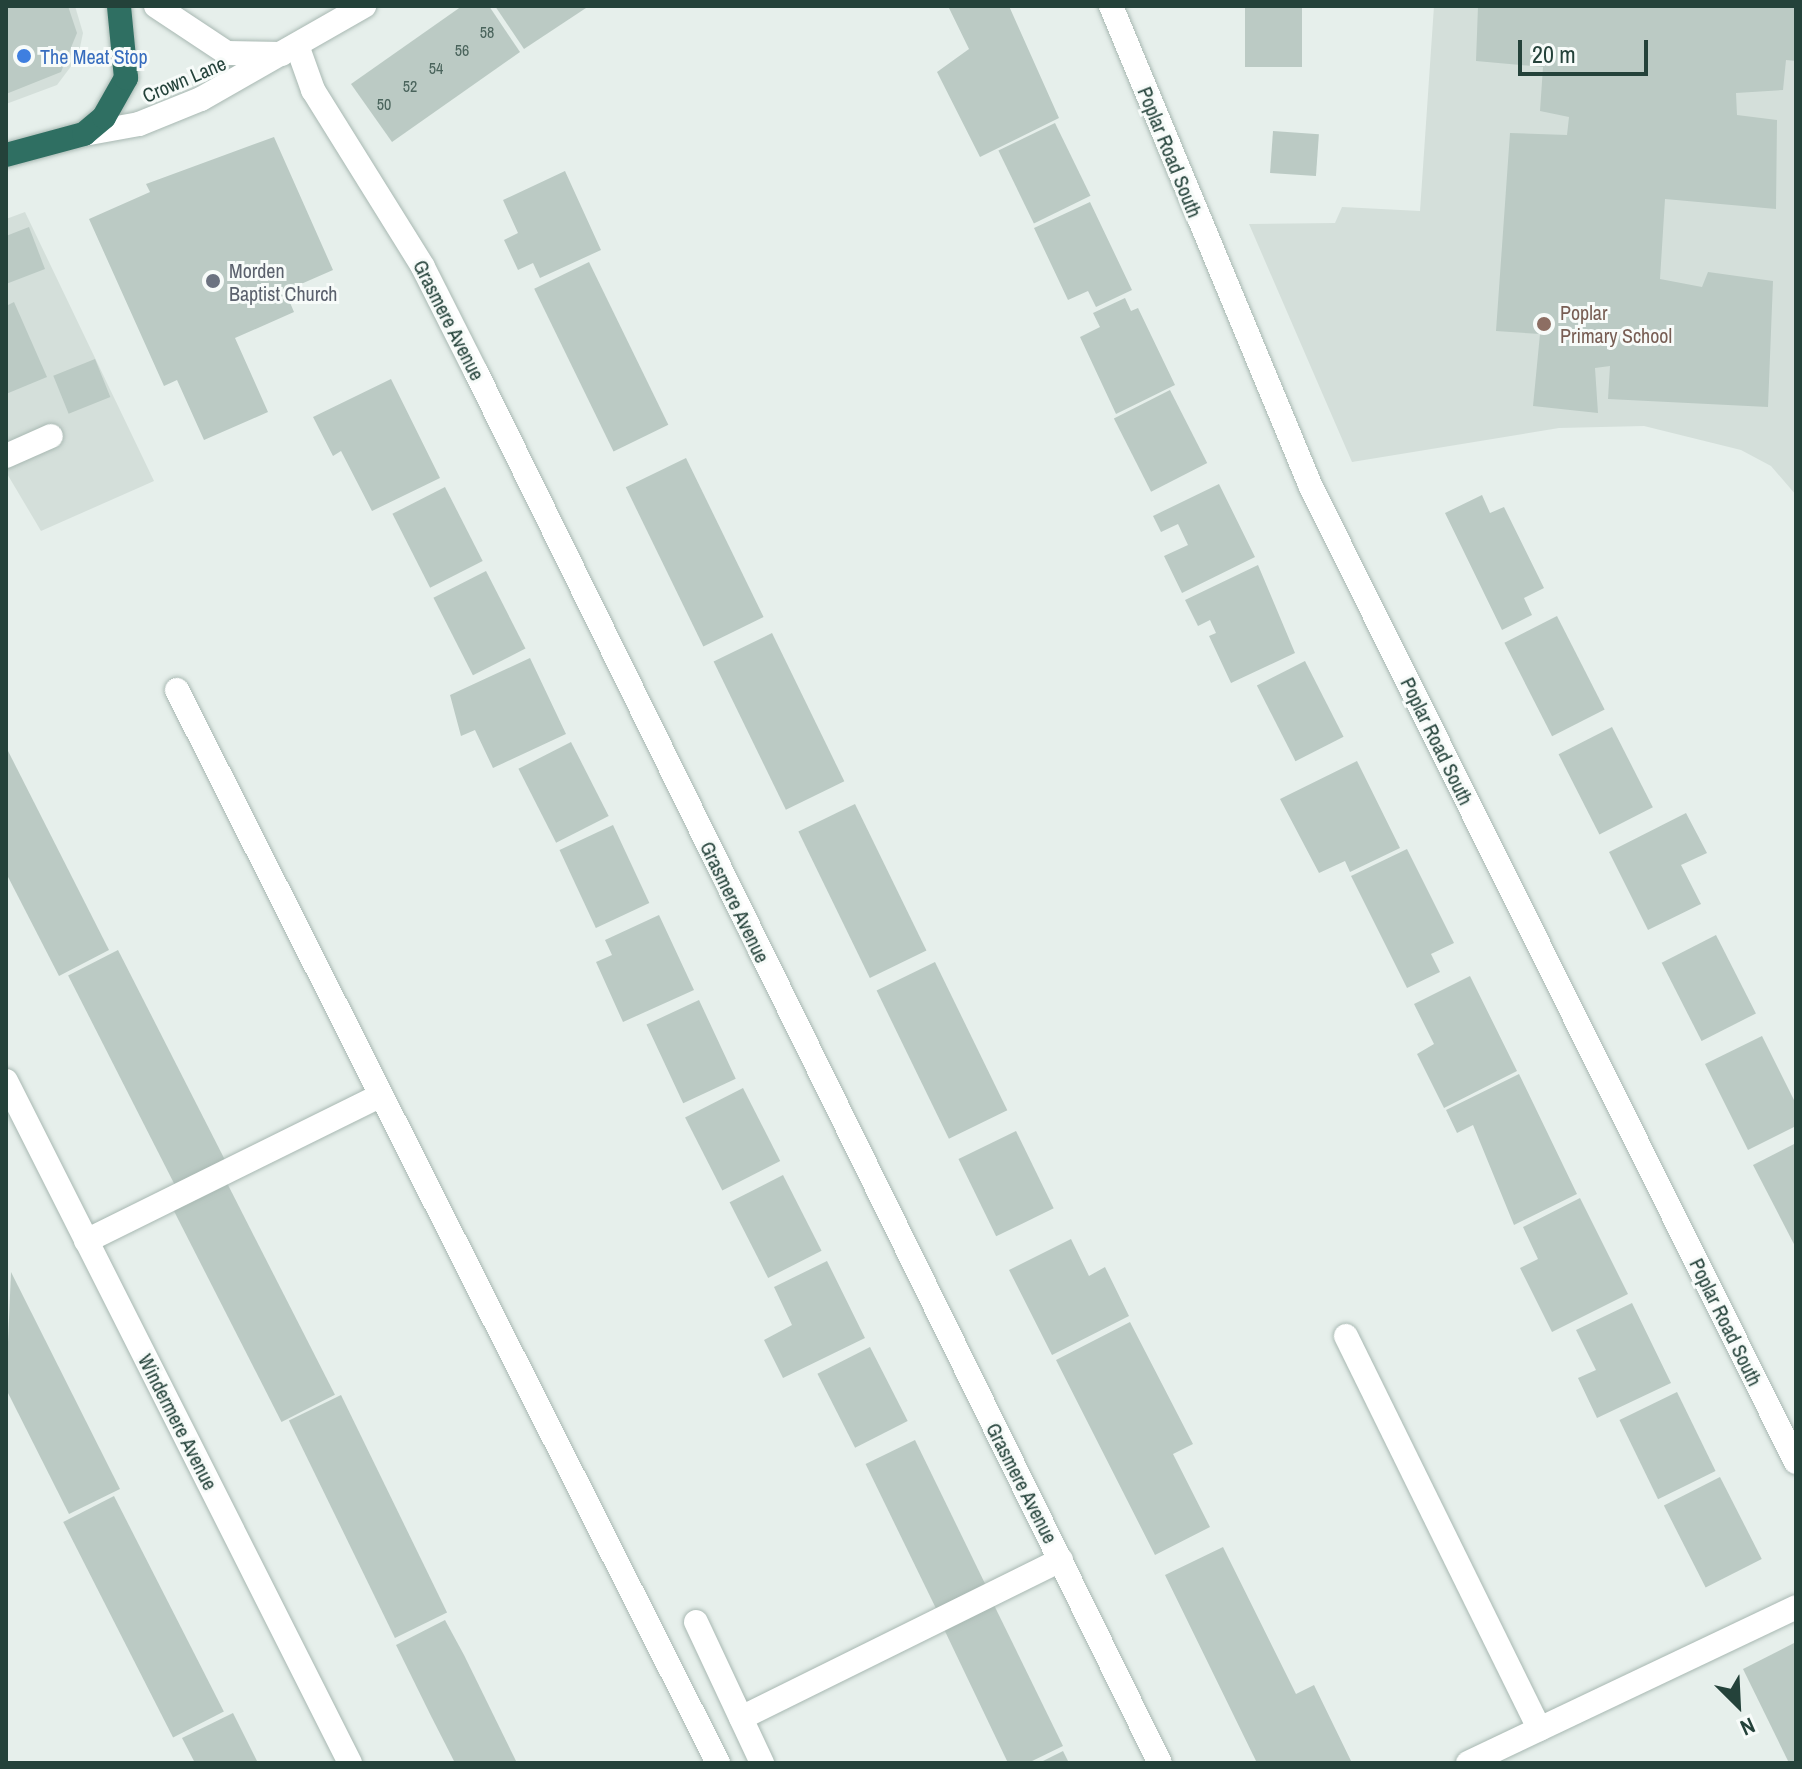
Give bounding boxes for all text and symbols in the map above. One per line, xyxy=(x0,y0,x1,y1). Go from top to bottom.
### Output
house number: 58 xyxy=(480,22,494,42)
scale bar xyxy=(1522,24,1652,74)
text: 20 m xyxy=(1532,38,1576,70)
house number: 56 xyxy=(455,40,469,60)
place label: The Meat Stop xyxy=(40,44,148,68)
marker: The Meat Stop xyxy=(15,47,33,65)
street label: Crown Lane xyxy=(139,51,229,107)
house number: 54 xyxy=(429,58,443,78)
house number: 52 xyxy=(403,76,417,96)
street label: Poplar Road South xyxy=(1133,83,1207,221)
house number: 50 xyxy=(377,94,391,114)
street label: Grasmere Avenue xyxy=(408,255,490,385)
place label: Morden Baptist Church xyxy=(229,258,337,305)
marker: Morden Baptist Church xyxy=(204,272,222,290)
place label: Poplar Primary School xyxy=(1560,300,1672,347)
marker: Poplar Primary School xyxy=(1535,315,1553,333)
street label: Poplar Road South xyxy=(1396,673,1478,809)
street label: Grasmere Avenue xyxy=(695,837,775,967)
street label: Poplar Road South xyxy=(1685,1254,1767,1390)
street label: Windermere Avenue xyxy=(133,1350,223,1494)
street label: Grasmere Avenue xyxy=(981,1418,1063,1548)
north arrow xyxy=(1698,1665,1778,1745)
text: N xyxy=(1736,1711,1760,1743)

